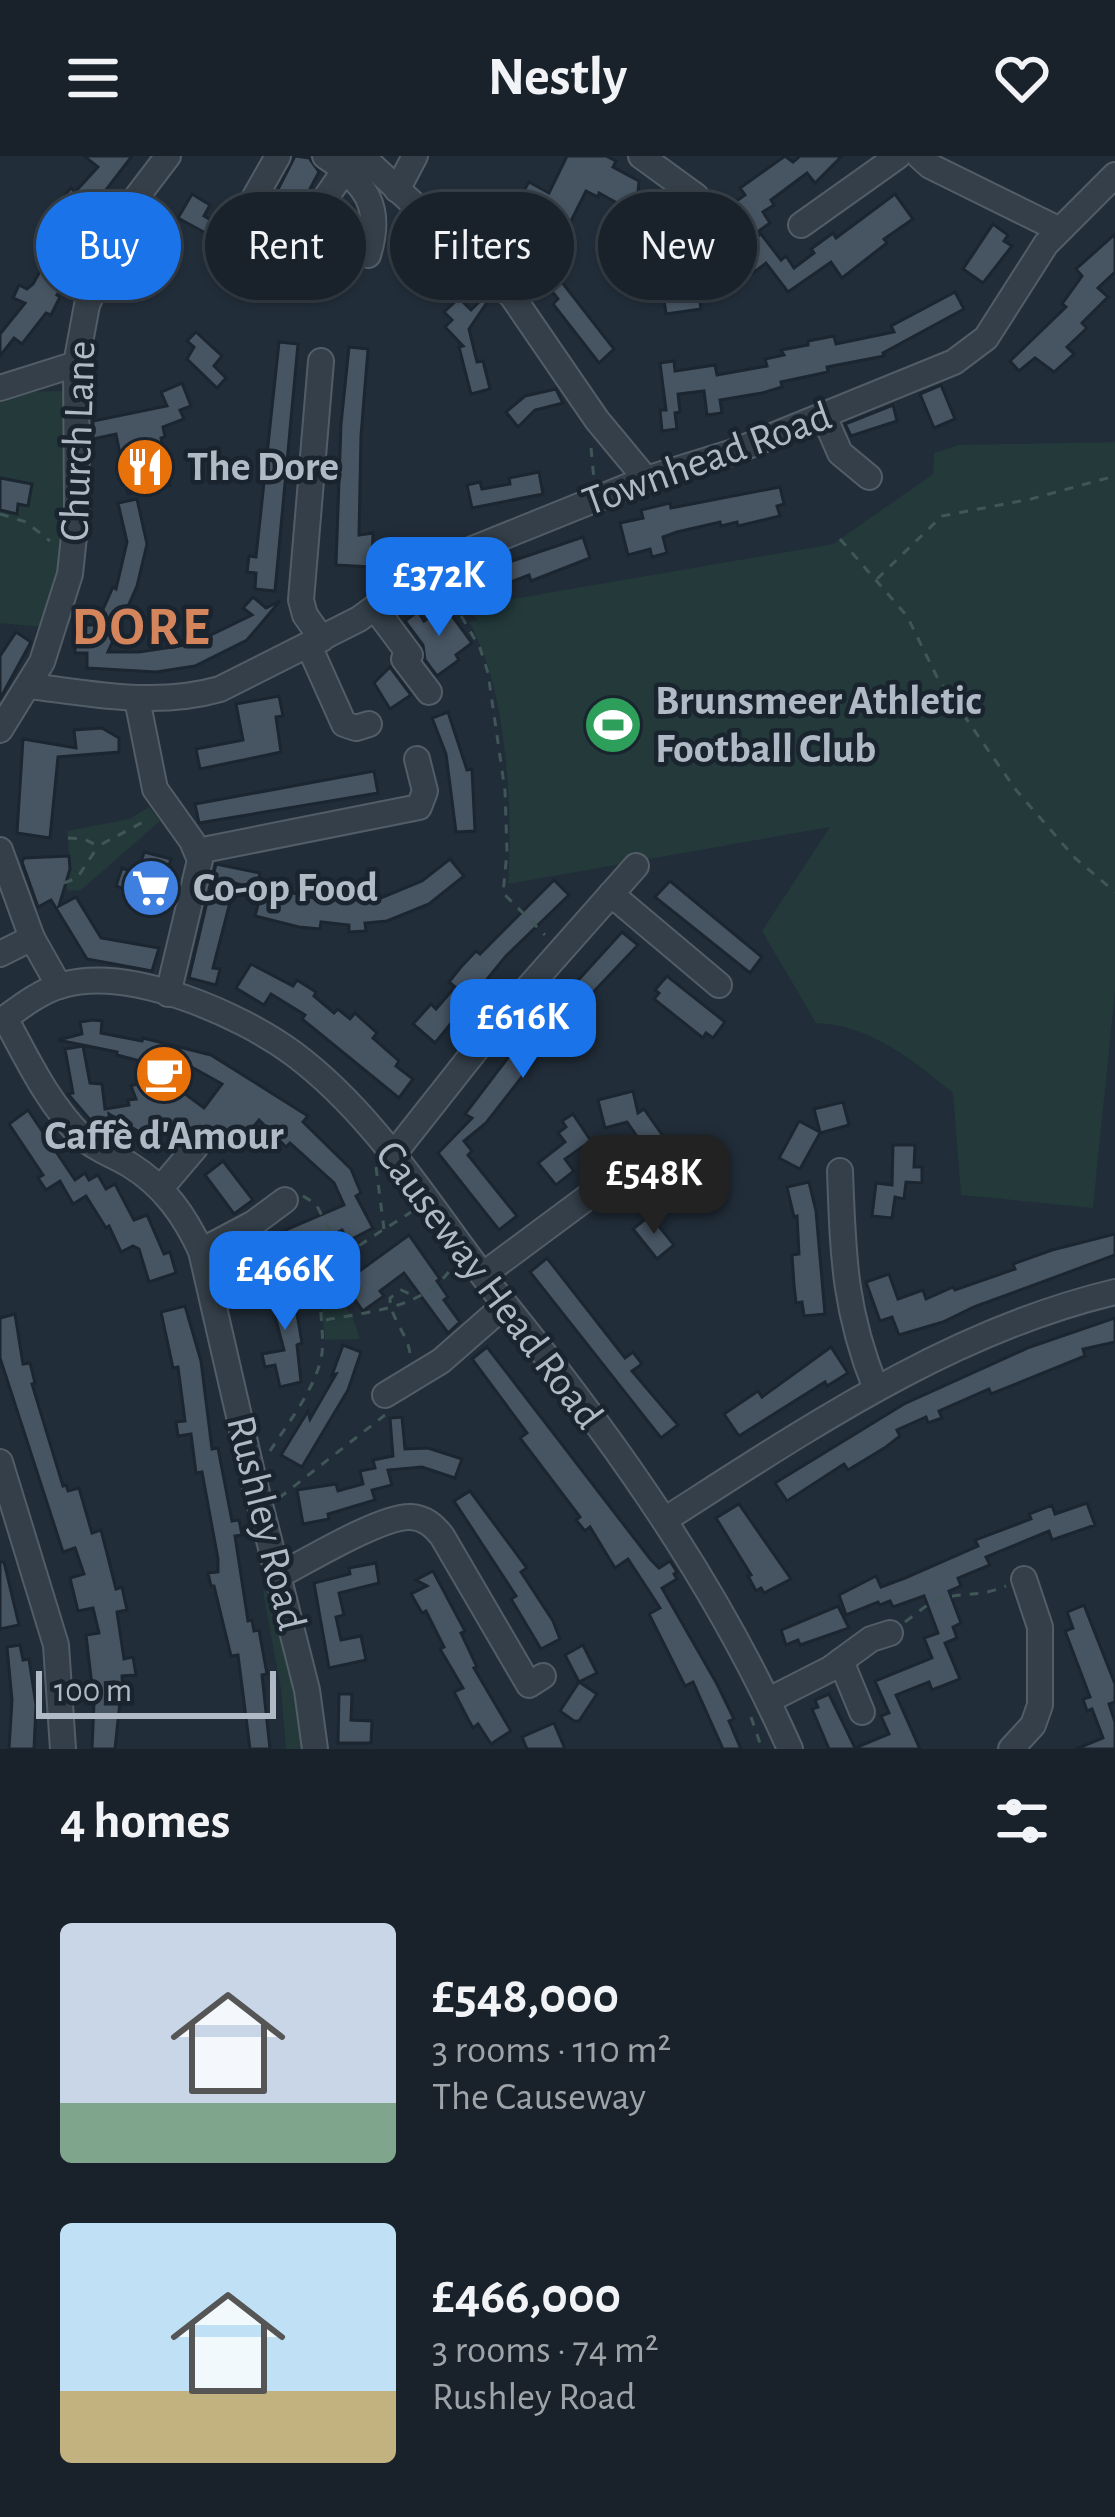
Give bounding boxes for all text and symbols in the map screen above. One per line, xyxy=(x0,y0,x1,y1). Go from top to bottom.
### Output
icon: menu xyxy=(60,45,126,111)
icon: heart xyxy=(989,45,1055,111)
text: Nestly xyxy=(488,51,627,105)
chip: Buy xyxy=(36,192,181,300)
chip: Rent xyxy=(205,192,366,300)
chip: Filters xyxy=(390,192,574,300)
chip: New xyxy=(598,192,757,300)
street label: Church Lane xyxy=(54,340,102,542)
street label: Townhead Road xyxy=(577,395,837,523)
restaurant icon: The Dore xyxy=(114,436,176,498)
place label: The Dore xyxy=(187,446,339,488)
pin: £372K xyxy=(355,537,523,639)
text: £372K xyxy=(393,556,485,595)
district label: DORE xyxy=(71,601,213,655)
place label: Brunsmeer Athletic Football Club xyxy=(655,680,982,770)
sports icon: Brunsmeer Athletic Football Club xyxy=(582,694,644,756)
supermarket icon: Co-op Food xyxy=(120,857,182,919)
place label: Co-op Food xyxy=(193,867,378,909)
pin: £616K xyxy=(439,979,607,1081)
text: £616K xyxy=(477,998,569,1037)
cafe icon: Caffè d'Amour xyxy=(133,1043,195,1105)
place label: Caffè d'Amour xyxy=(44,1115,284,1157)
street label: Causeway Head Road xyxy=(368,1133,610,1437)
pin: £548K xyxy=(570,1135,738,1237)
text: £548K xyxy=(606,1154,702,1193)
pin: £466K xyxy=(201,1231,369,1333)
text: £466K xyxy=(236,1250,334,1289)
street label: Rushley Road xyxy=(219,1411,313,1635)
scale bar xyxy=(36,1665,276,1718)
text: 100 m xyxy=(54,1675,132,1708)
icon: filters xyxy=(989,1788,1055,1854)
text: 4 homes xyxy=(60,1796,230,1847)
icon: home xyxy=(156,1971,300,2115)
text: £548,000 xyxy=(432,1971,619,2022)
text: 3 rooms · 110 m² xyxy=(432,2031,671,2070)
text: The Causeway xyxy=(432,2078,646,2117)
icon: home xyxy=(156,2271,300,2415)
text: £466,000 xyxy=(432,2271,621,2322)
text: 3 rooms · 74 m² xyxy=(432,2331,659,2370)
text: Rushley Road xyxy=(432,2378,636,2417)

